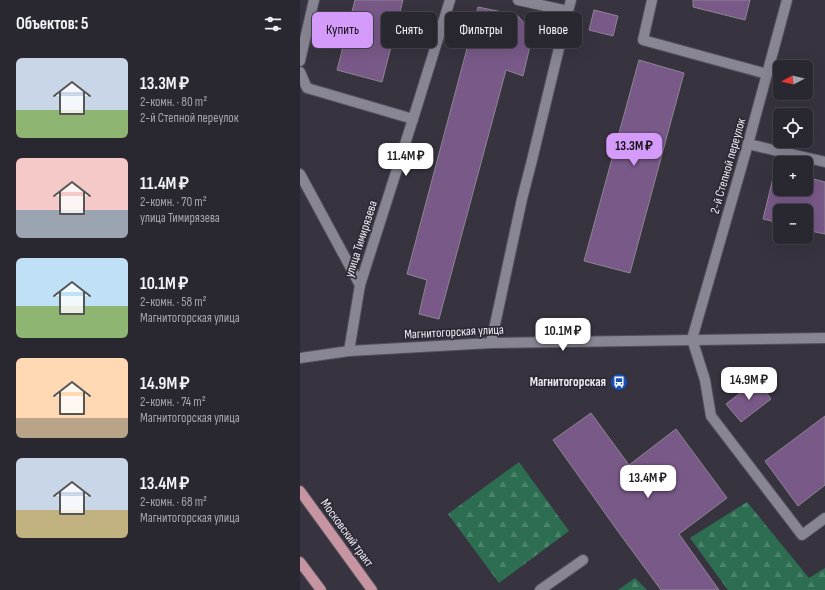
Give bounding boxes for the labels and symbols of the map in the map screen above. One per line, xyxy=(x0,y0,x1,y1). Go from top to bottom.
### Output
north arrow xyxy=(773,60,813,100)
street label: 2-й Степной переулок xyxy=(707,116,749,216)
pin: 13.3M ₽ xyxy=(597,133,671,167)
pin: 11.4M ₽ xyxy=(369,143,443,177)
street label: улица Тимирязева xyxy=(341,199,381,279)
pin: 10.1M ₽ xyxy=(526,318,600,352)
street label: Магнитогорская улица xyxy=(404,321,504,343)
pin: 14.9M ₽ xyxy=(712,367,786,401)
bus stop icon: Магнитогорская xyxy=(609,372,629,392)
place label: Магнитогорская xyxy=(530,374,606,390)
pin: 13.4M ₽ xyxy=(611,465,685,499)
street label: Московский тракт xyxy=(317,496,377,571)

